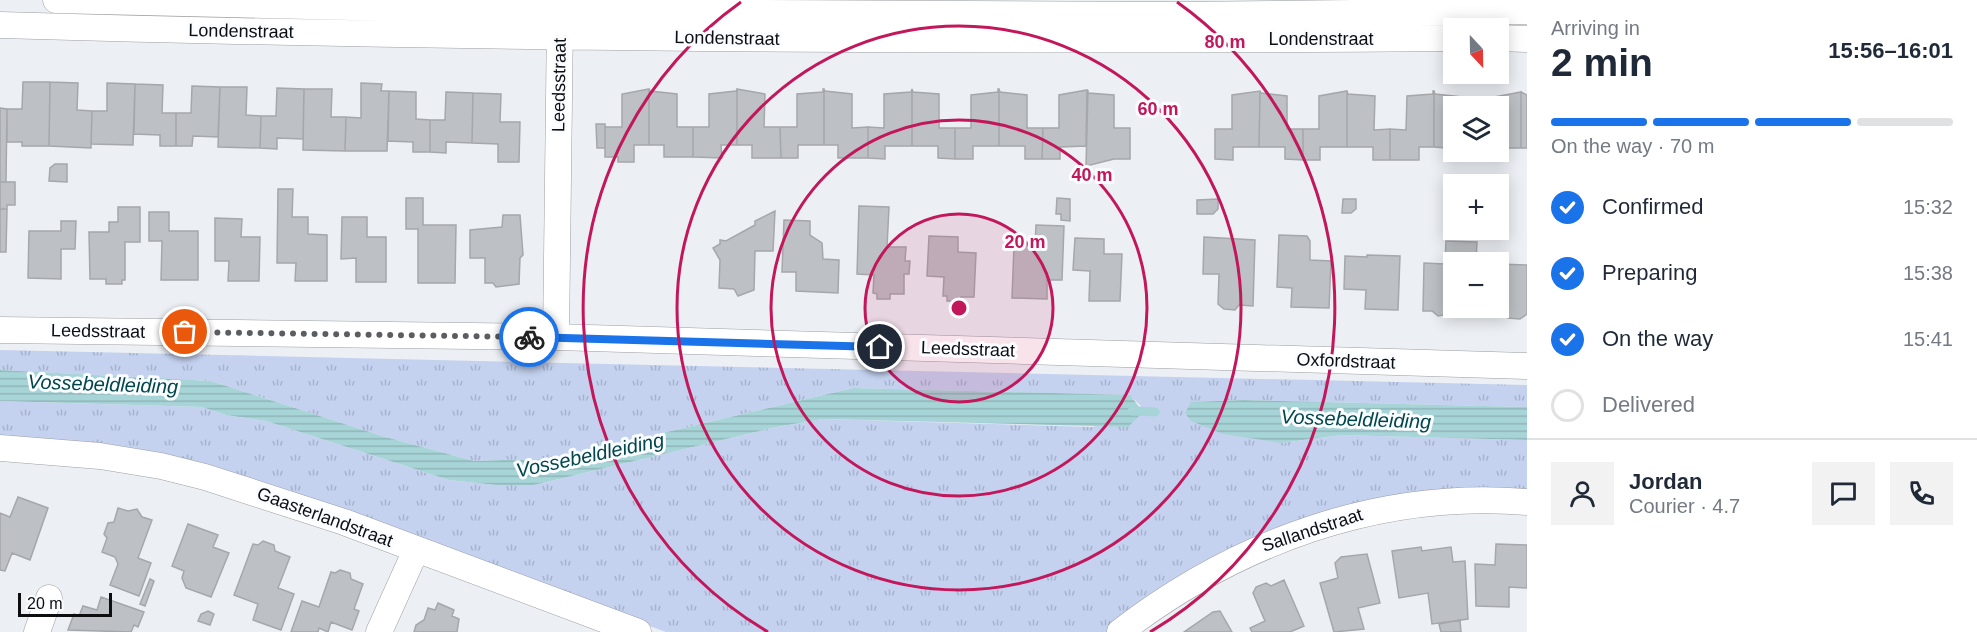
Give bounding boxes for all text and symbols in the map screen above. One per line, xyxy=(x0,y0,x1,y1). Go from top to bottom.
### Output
text: Arriving in xyxy=(1551,17,1640,39)
north arrow xyxy=(1443,18,1509,84)
map controls xyxy=(1443,18,1509,318)
street label: Londenstraat xyxy=(188,20,294,42)
street label: Londenstraat xyxy=(674,27,780,49)
street label: Londenstraat xyxy=(1268,29,1374,49)
text: 80 m xyxy=(1204,32,1246,52)
street label: Leedsstraat xyxy=(548,38,570,132)
text: 15:56–16:01 xyxy=(1828,38,1953,63)
text: 2 min xyxy=(1551,41,1653,84)
button: layers xyxy=(1443,96,1509,162)
text: 60 m xyxy=(1137,99,1179,119)
text: On the way · 70 m xyxy=(1551,135,1714,157)
text: 40 m xyxy=(1071,165,1113,185)
button: + xyxy=(1443,174,1509,240)
icon: check xyxy=(1551,191,1584,224)
text: Confirmed xyxy=(1602,194,1703,219)
text: 15:32 xyxy=(1903,196,1953,218)
text: 20 m xyxy=(1004,232,1046,252)
button: − xyxy=(1443,252,1509,318)
icon: check xyxy=(1551,257,1584,290)
text: Preparing xyxy=(1602,260,1697,285)
text: 15:38 xyxy=(1903,262,1953,284)
centre of rings xyxy=(949,298,969,318)
pin xyxy=(159,306,210,357)
courier xyxy=(499,307,559,367)
icon: bag xyxy=(168,315,201,348)
street label: Leedsstraat xyxy=(51,320,145,342)
icon: bike xyxy=(513,321,546,354)
pin xyxy=(854,321,905,372)
icon: check xyxy=(1551,323,1584,356)
text: On the way xyxy=(1602,326,1713,351)
text: 15:41 xyxy=(1903,328,1953,350)
icon: home xyxy=(863,330,896,363)
street label: Leedsstraat xyxy=(921,337,1015,361)
street label: Oxfordstraat xyxy=(1296,349,1396,373)
water label: Vossebeldleiding xyxy=(27,370,179,398)
text: Delivered xyxy=(1602,392,1695,417)
water label: Vossebeldleiding xyxy=(1280,405,1432,433)
water label: Vossebeldleiding xyxy=(514,429,666,481)
button: person xyxy=(1551,462,1614,525)
button: chat xyxy=(1812,462,1875,525)
button: phone xyxy=(1890,462,1953,525)
text: Jordan xyxy=(1629,469,1702,494)
street label: Gaasterlandstraat xyxy=(254,483,396,551)
text: Courier · 4.7 xyxy=(1629,495,1740,517)
street label: Sallandstraat xyxy=(1259,504,1365,556)
scale bar xyxy=(18,590,112,618)
text: 20 m xyxy=(27,595,63,612)

